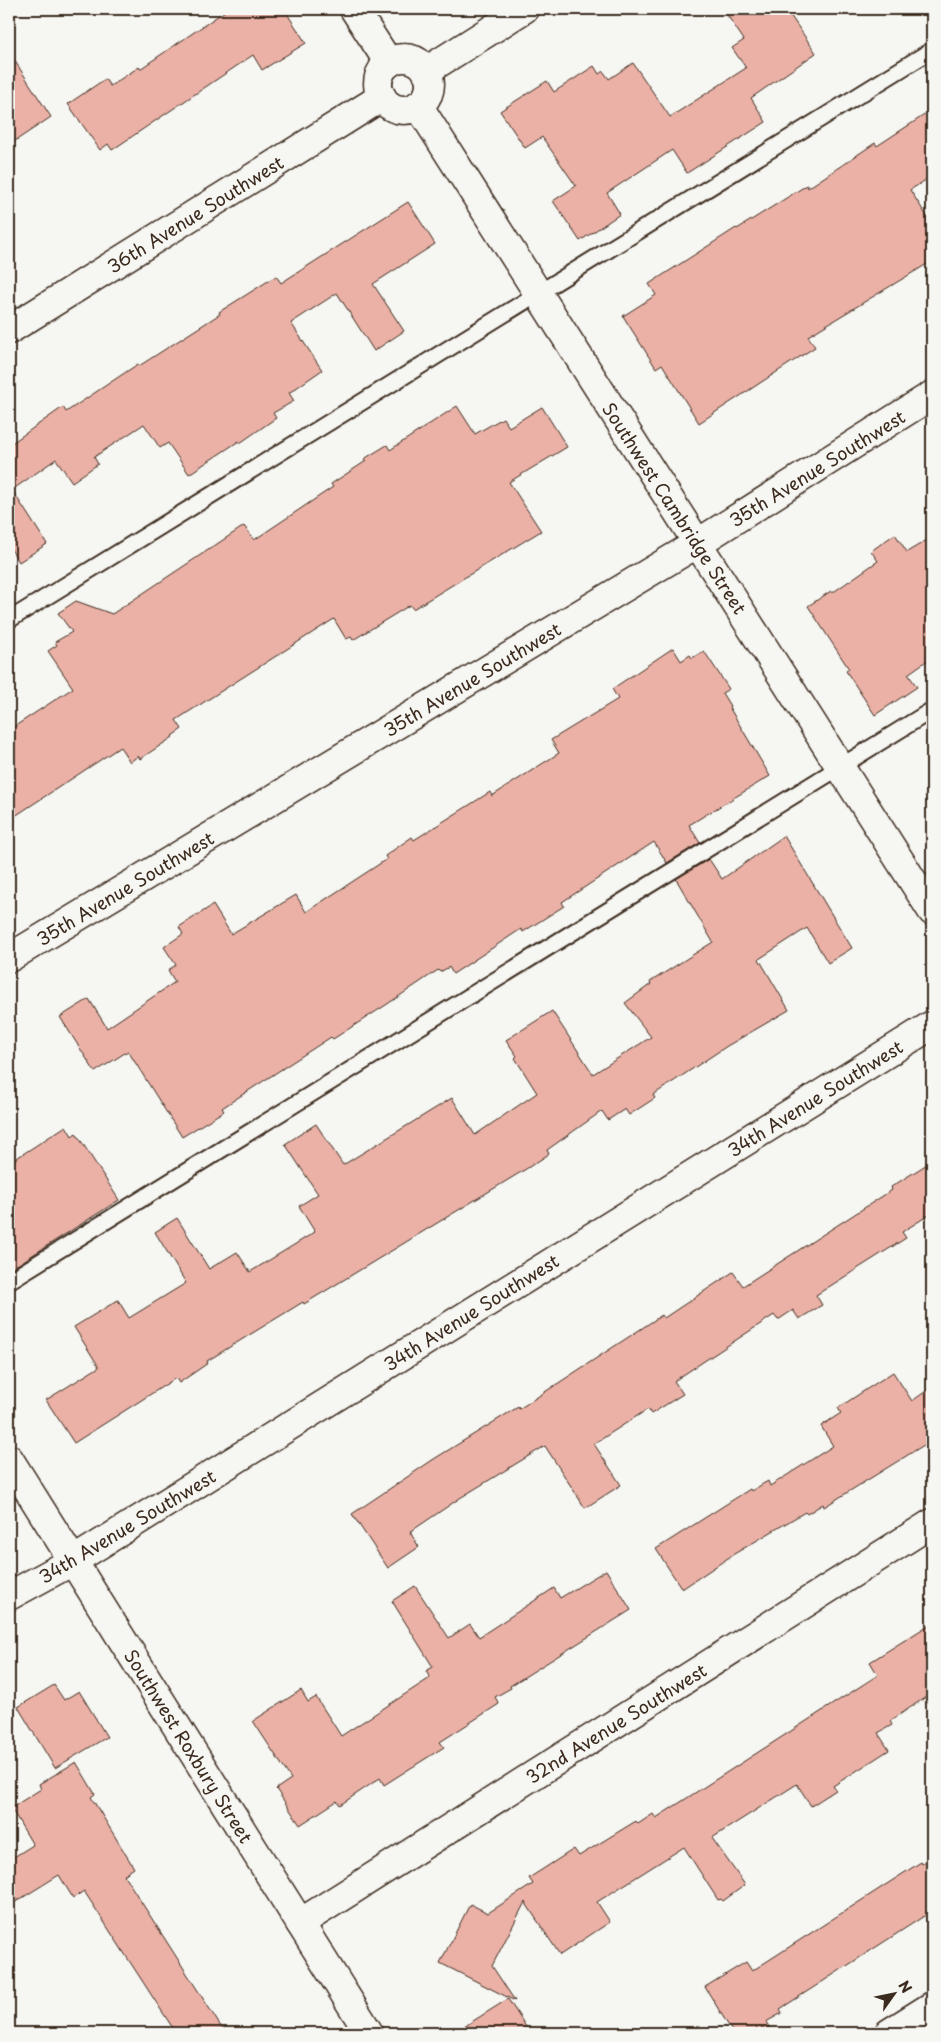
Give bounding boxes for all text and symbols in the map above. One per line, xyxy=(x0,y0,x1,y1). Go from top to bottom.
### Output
street label: 36th Avenue Southwest xyxy=(102,149,288,279)
street label: Southwest Cambridge Street xyxy=(596,397,754,619)
street label: 35th Avenue Southwest xyxy=(724,403,910,533)
street label: 35th Avenue Southwest xyxy=(378,615,566,743)
street label: 35th Avenue Southwest xyxy=(31,824,219,952)
street label: 34th Avenue Southwest xyxy=(722,1033,908,1163)
street label: 34th Avenue Southwest xyxy=(378,1247,564,1377)
street label: 34th Avenue Southwest xyxy=(33,1462,221,1590)
street label: Southwest Roxbury Street xyxy=(118,1644,260,1848)
street label: 32nd Avenue Southwest xyxy=(520,1656,712,1790)
north arrow xyxy=(868,1970,918,2020)
text: N xyxy=(893,1976,917,1997)

